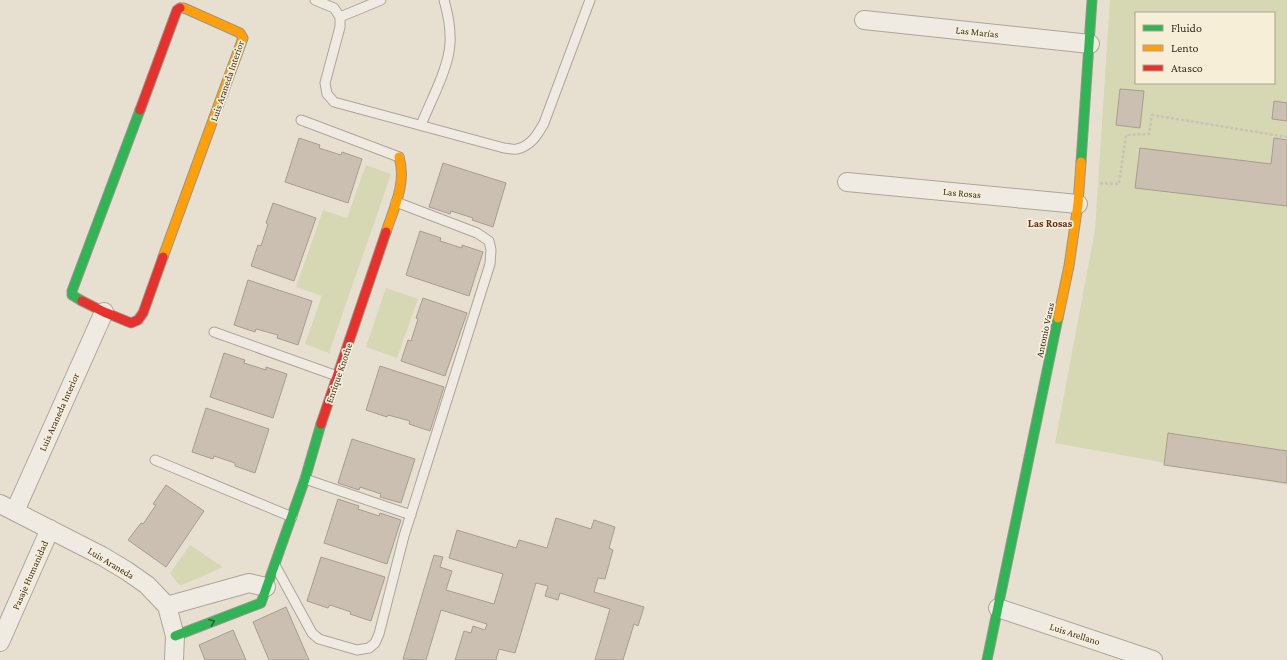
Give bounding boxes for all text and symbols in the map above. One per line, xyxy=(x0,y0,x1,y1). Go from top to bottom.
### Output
legend xyxy=(1135,12,1275,84)
text: Fluido xyxy=(1171,21,1202,35)
street label: Las Marías xyxy=(955,24,999,40)
street label: Luis Araneda Interior xyxy=(208,39,246,123)
text: Lento xyxy=(1171,41,1199,55)
text: Atasco xyxy=(1171,61,1203,75)
street label: Las Rosas xyxy=(942,186,982,200)
district label: Las Rosas xyxy=(1028,217,1073,229)
street label: Antonio Varas xyxy=(1034,301,1056,358)
street label: Enrique Knothe xyxy=(324,341,355,404)
street label: Luis Araneda Interior xyxy=(37,371,81,453)
street label: Pasaje Humanidad xyxy=(10,538,51,612)
street label: Luis Araneda xyxy=(86,545,136,581)
one-way arrow xyxy=(208,619,215,627)
street label: Luis Arellano xyxy=(1048,621,1102,647)

